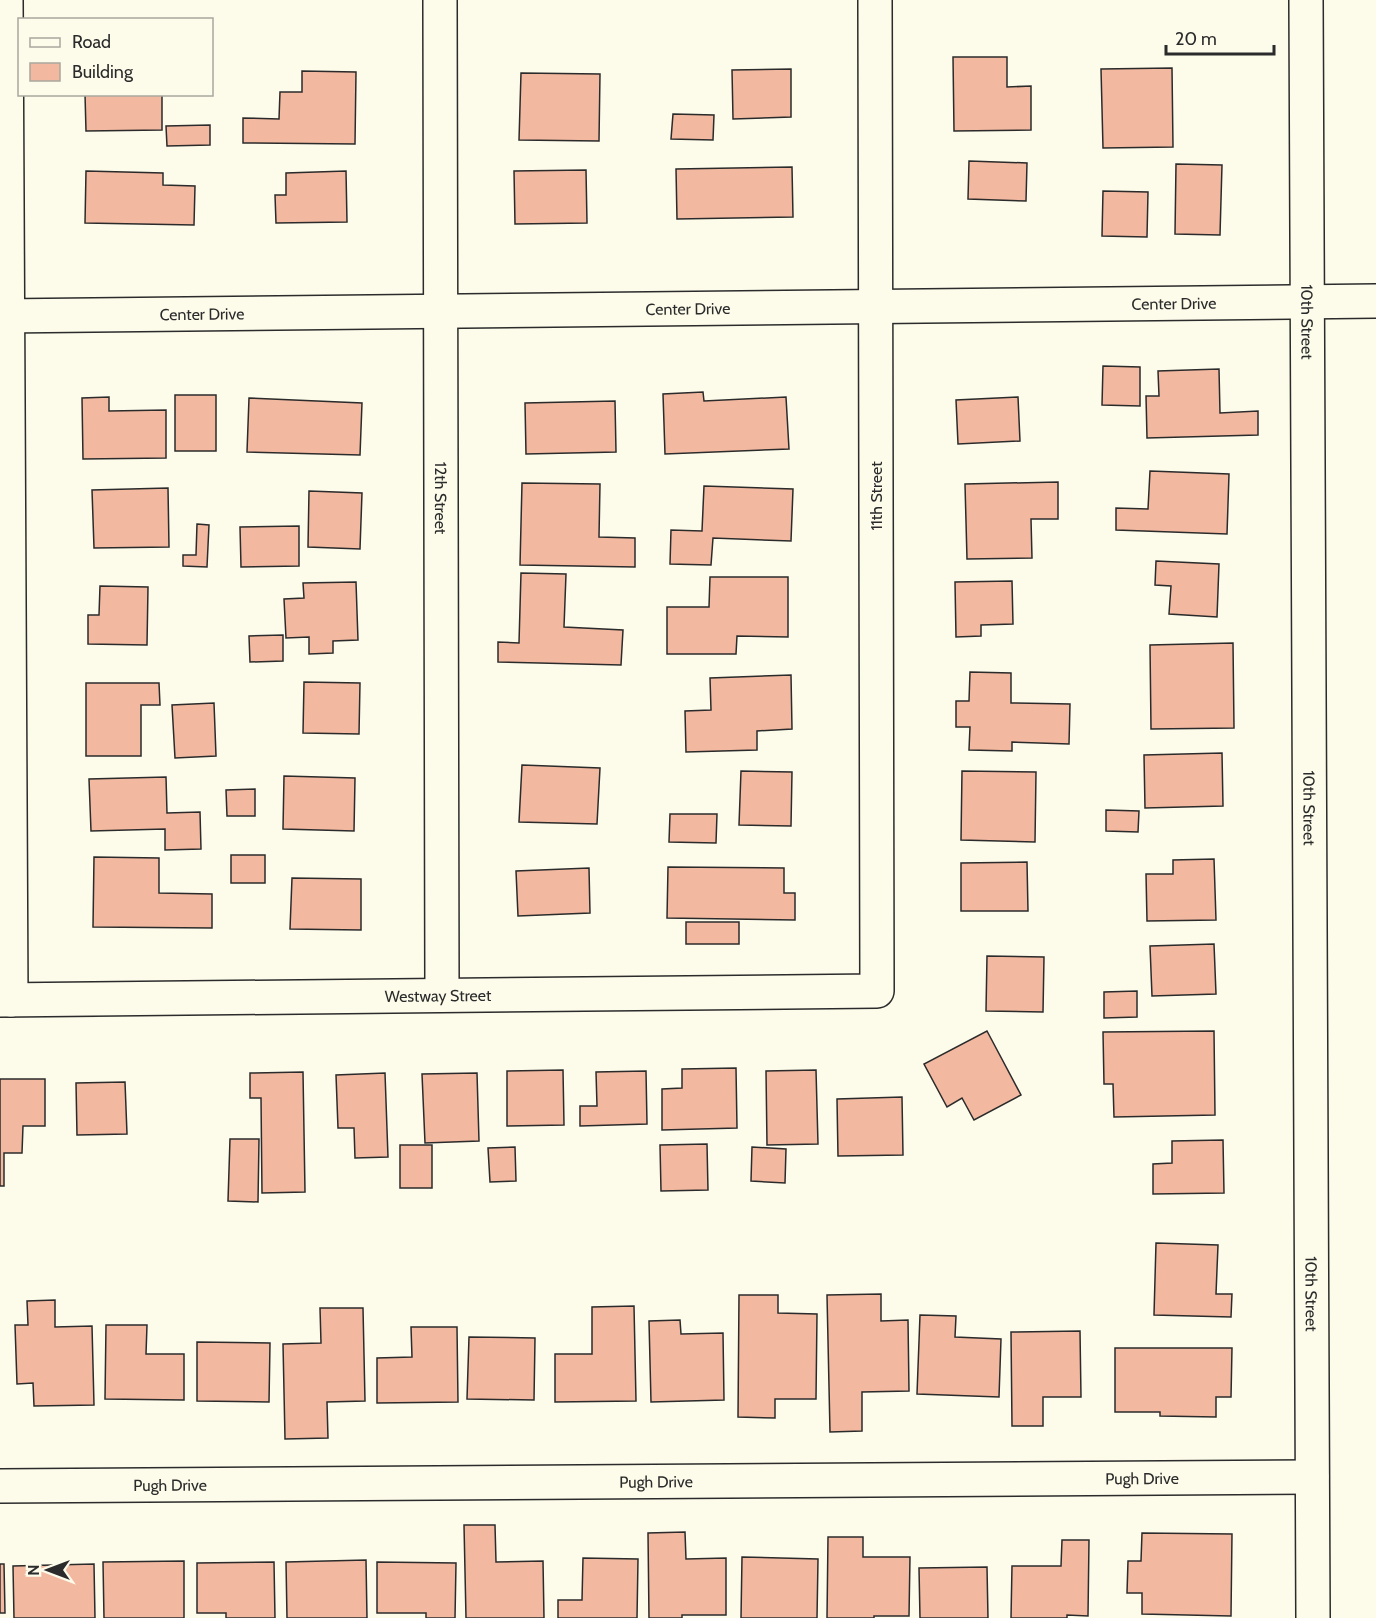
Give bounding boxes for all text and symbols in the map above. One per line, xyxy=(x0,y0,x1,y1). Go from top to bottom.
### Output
legend xyxy=(18,18,213,96)
scale bar xyxy=(1166,18,1274,56)
text: 20 m xyxy=(1175,28,1217,50)
text: Road xyxy=(72,31,111,53)
text: Building xyxy=(72,61,134,83)
street label: 10th Street xyxy=(1297,284,1317,360)
street label: Center Drive xyxy=(1131,294,1216,314)
street label: Center Drive xyxy=(645,299,730,319)
street label: Center Drive xyxy=(159,304,245,324)
street label: 11th Street xyxy=(867,461,886,531)
street label: 12th Street xyxy=(431,462,450,535)
street label: 10th Street xyxy=(1299,770,1319,846)
street label: Westway Street xyxy=(385,986,492,1006)
street label: 10th Street xyxy=(1301,1256,1321,1332)
street label: Pugh Drive xyxy=(1105,1469,1179,1488)
street label: Pugh Drive xyxy=(619,1472,693,1492)
street label: Pugh Drive xyxy=(133,1476,207,1495)
north arrow xyxy=(18,1540,78,1600)
text: N xyxy=(24,1564,43,1576)

